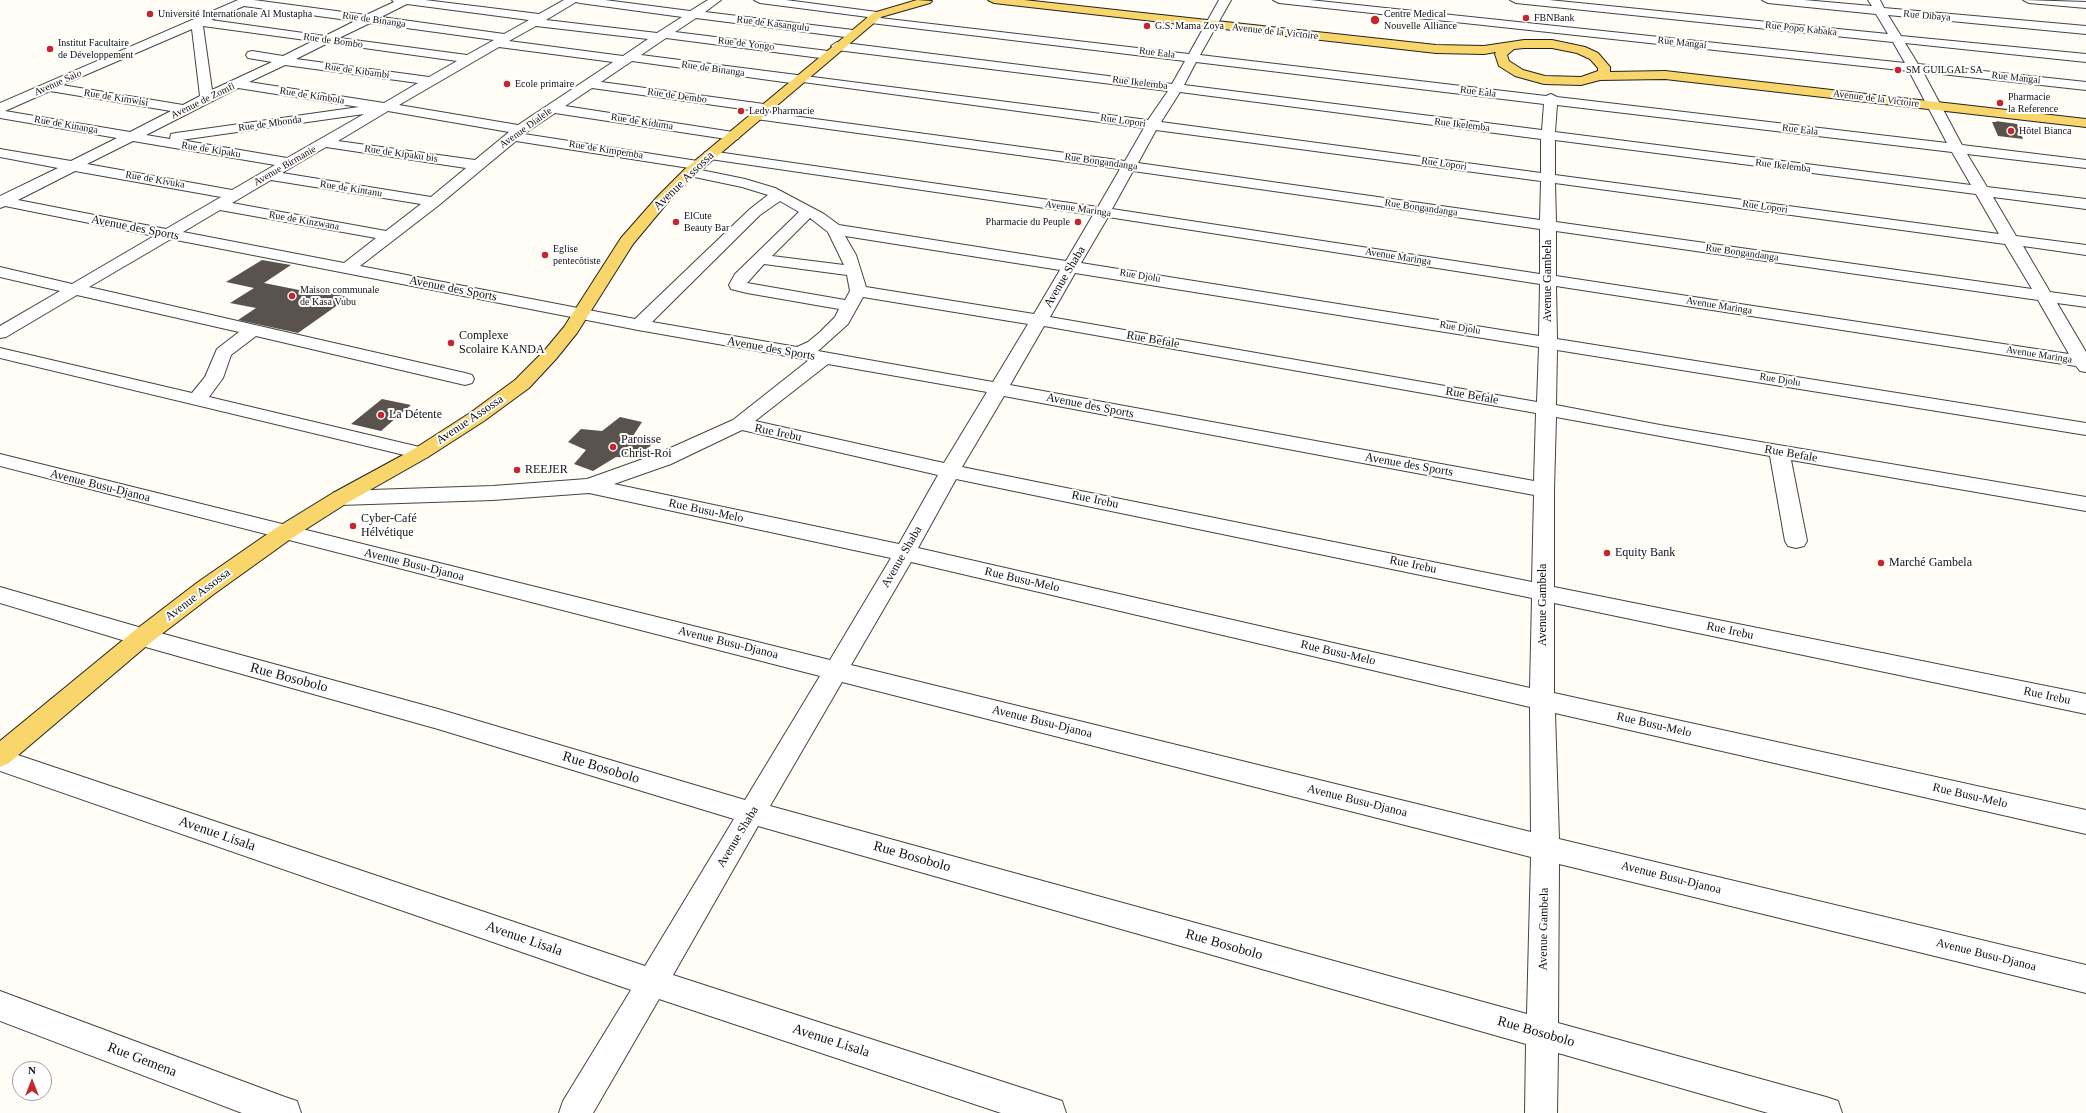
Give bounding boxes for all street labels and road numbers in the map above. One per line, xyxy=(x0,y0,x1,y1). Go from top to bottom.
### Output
street label: Rue Dibaya xyxy=(1903,8,1951,24)
street label: Rue de Binanga xyxy=(342,10,406,30)
street label: Rue de Kasangulu xyxy=(736,14,810,34)
street label: Rue Popo Kabaka xyxy=(1764,19,1838,39)
street label: Avenue de la Victoire xyxy=(1231,22,1319,42)
street label: Rue de Bombo xyxy=(302,31,364,51)
street label: Rue Mangai xyxy=(1657,34,1707,52)
street label: Rue de Yongo xyxy=(717,35,775,53)
street label: Rue Eala xyxy=(1138,45,1176,61)
street label: Rue de Binanga xyxy=(681,59,745,79)
street label: Rue de Kibambi xyxy=(324,60,390,82)
street label: Avenue Saio xyxy=(32,67,84,99)
street label: Rue Mangai xyxy=(1991,69,2041,87)
street label: Rue Ikelemba xyxy=(1112,74,1168,92)
street label: Avenue de Zomfi xyxy=(169,80,237,122)
street label: Rue Eala xyxy=(1459,84,1497,100)
street label: Rue de Kimbola xyxy=(279,85,345,107)
street label: Rue de Dembo xyxy=(646,86,708,106)
street label: Rue de Kimwisi xyxy=(83,87,149,109)
street label: Avenue de la Victoire xyxy=(1832,88,1920,110)
street label: Avenue Dialele xyxy=(498,105,554,151)
street label: Rue de Kiduma xyxy=(610,111,674,133)
street label: Rue Lopori xyxy=(1099,112,1147,130)
street label: Rue de Kinanga xyxy=(33,113,99,137)
street label: Rue de Mbonda xyxy=(238,114,302,134)
street label: Rue Ikelemba xyxy=(1434,116,1490,134)
street label: Rue Eala xyxy=(1781,122,1819,138)
street label: Rue de Kimpemba xyxy=(568,138,644,162)
street label: Rue de Kipaku xyxy=(180,139,242,161)
street label: Avenue Birmanie xyxy=(252,143,318,189)
street label: Rue de Kipaku bis xyxy=(363,143,439,165)
street label: Avenue Assossa xyxy=(651,149,717,213)
street label: Rue Bongandanga xyxy=(1064,151,1138,173)
street label: Rue Lopori xyxy=(1420,155,1468,173)
street label: Rue Ikelemba xyxy=(1755,157,1811,175)
street label: Rue de Kivuka xyxy=(124,169,186,191)
street label: Rue de Kintanu xyxy=(319,178,383,200)
street label: Rue Bongandanga xyxy=(1384,197,1458,219)
street label: Avenue Maringa xyxy=(1044,198,1112,220)
street label: Rue Lopori xyxy=(1741,198,1789,216)
street label: Rue de Kinzwana xyxy=(268,209,340,233)
street label: Avenue des Sports xyxy=(90,212,180,244)
street label: Avenue Gambela xyxy=(1541,240,1555,322)
street label: Rue Bongandanga xyxy=(1705,242,1779,264)
street label: Avenue Shaba xyxy=(1041,244,1089,310)
street label: Avenue Maringa xyxy=(1364,246,1432,268)
street label: Rue Djolu xyxy=(1119,267,1161,285)
street label: Avenue des Sports xyxy=(408,273,498,305)
street label: Avenue Maringa xyxy=(1685,295,1753,317)
street label: Rue Djolu xyxy=(1439,319,1481,337)
street label: Rue Befale xyxy=(1125,328,1181,352)
street label: Avenue des Sports xyxy=(726,334,816,364)
street label: Avenue Maringa xyxy=(2005,344,2073,366)
street label: Rue Djolu xyxy=(1759,371,1801,389)
street label: Rue Befale xyxy=(1444,384,1500,408)
street label: Avenue des Sports xyxy=(1045,390,1135,422)
street label: Avenue Assossa xyxy=(434,392,506,448)
street label: Rue Irebu xyxy=(753,421,803,445)
street label: Rue Befale xyxy=(1763,442,1819,466)
street label: Avenue des Sports xyxy=(1364,450,1454,480)
street label: Avenue Busu-Djanoa xyxy=(48,467,152,505)
street label: Rue Irebu xyxy=(1070,488,1120,512)
street label: Rue Busu-Melo xyxy=(667,496,745,526)
street label: Avenue Shaba xyxy=(879,524,925,590)
street label: Avenue Busu-Djanoa xyxy=(362,546,466,584)
street label: Rue Irebu xyxy=(1388,553,1438,577)
street label: Rue Busu-Melo xyxy=(983,564,1061,596)
street label: Avenue Gambela xyxy=(1536,564,1550,646)
street label: Avenue Assossa xyxy=(162,566,234,624)
street label: Rue Irebu xyxy=(1705,619,1755,643)
street label: Avenue Busu-Djanoa xyxy=(676,624,780,662)
street label: Rue Busu-Melo xyxy=(1299,637,1377,669)
street label: Rue Bosobolo xyxy=(248,660,330,696)
street label: Rue Irebu xyxy=(2022,684,2072,708)
street label: Avenue Busu-Djanoa xyxy=(990,703,1094,741)
street label: Rue Busu-Melo xyxy=(1615,709,1693,741)
street label: Rue Bosobolo xyxy=(560,748,642,788)
street label: Rue Busu-Melo xyxy=(1931,780,2009,812)
street label: Avenue Busu-Djanoa xyxy=(1305,782,1409,820)
street label: Avenue Shaba xyxy=(714,804,762,870)
street label: Avenue Lisala xyxy=(176,813,258,855)
street label: Rue Bosobolo xyxy=(871,838,953,876)
street label: Avenue Busu-Djanoa xyxy=(1619,859,1723,897)
street label: Avenue Gambela xyxy=(1536,888,1552,970)
street label: Avenue Lisala xyxy=(483,918,565,960)
street label: Rue Bosobolo xyxy=(1183,926,1265,964)
street label: Avenue Busu-Djanoa xyxy=(1934,936,2038,974)
street label: Rue Bosobolo xyxy=(1495,1013,1577,1051)
street label: Avenue Lisala xyxy=(790,1021,872,1061)
street label: Rue Gemena xyxy=(105,1039,179,1081)

